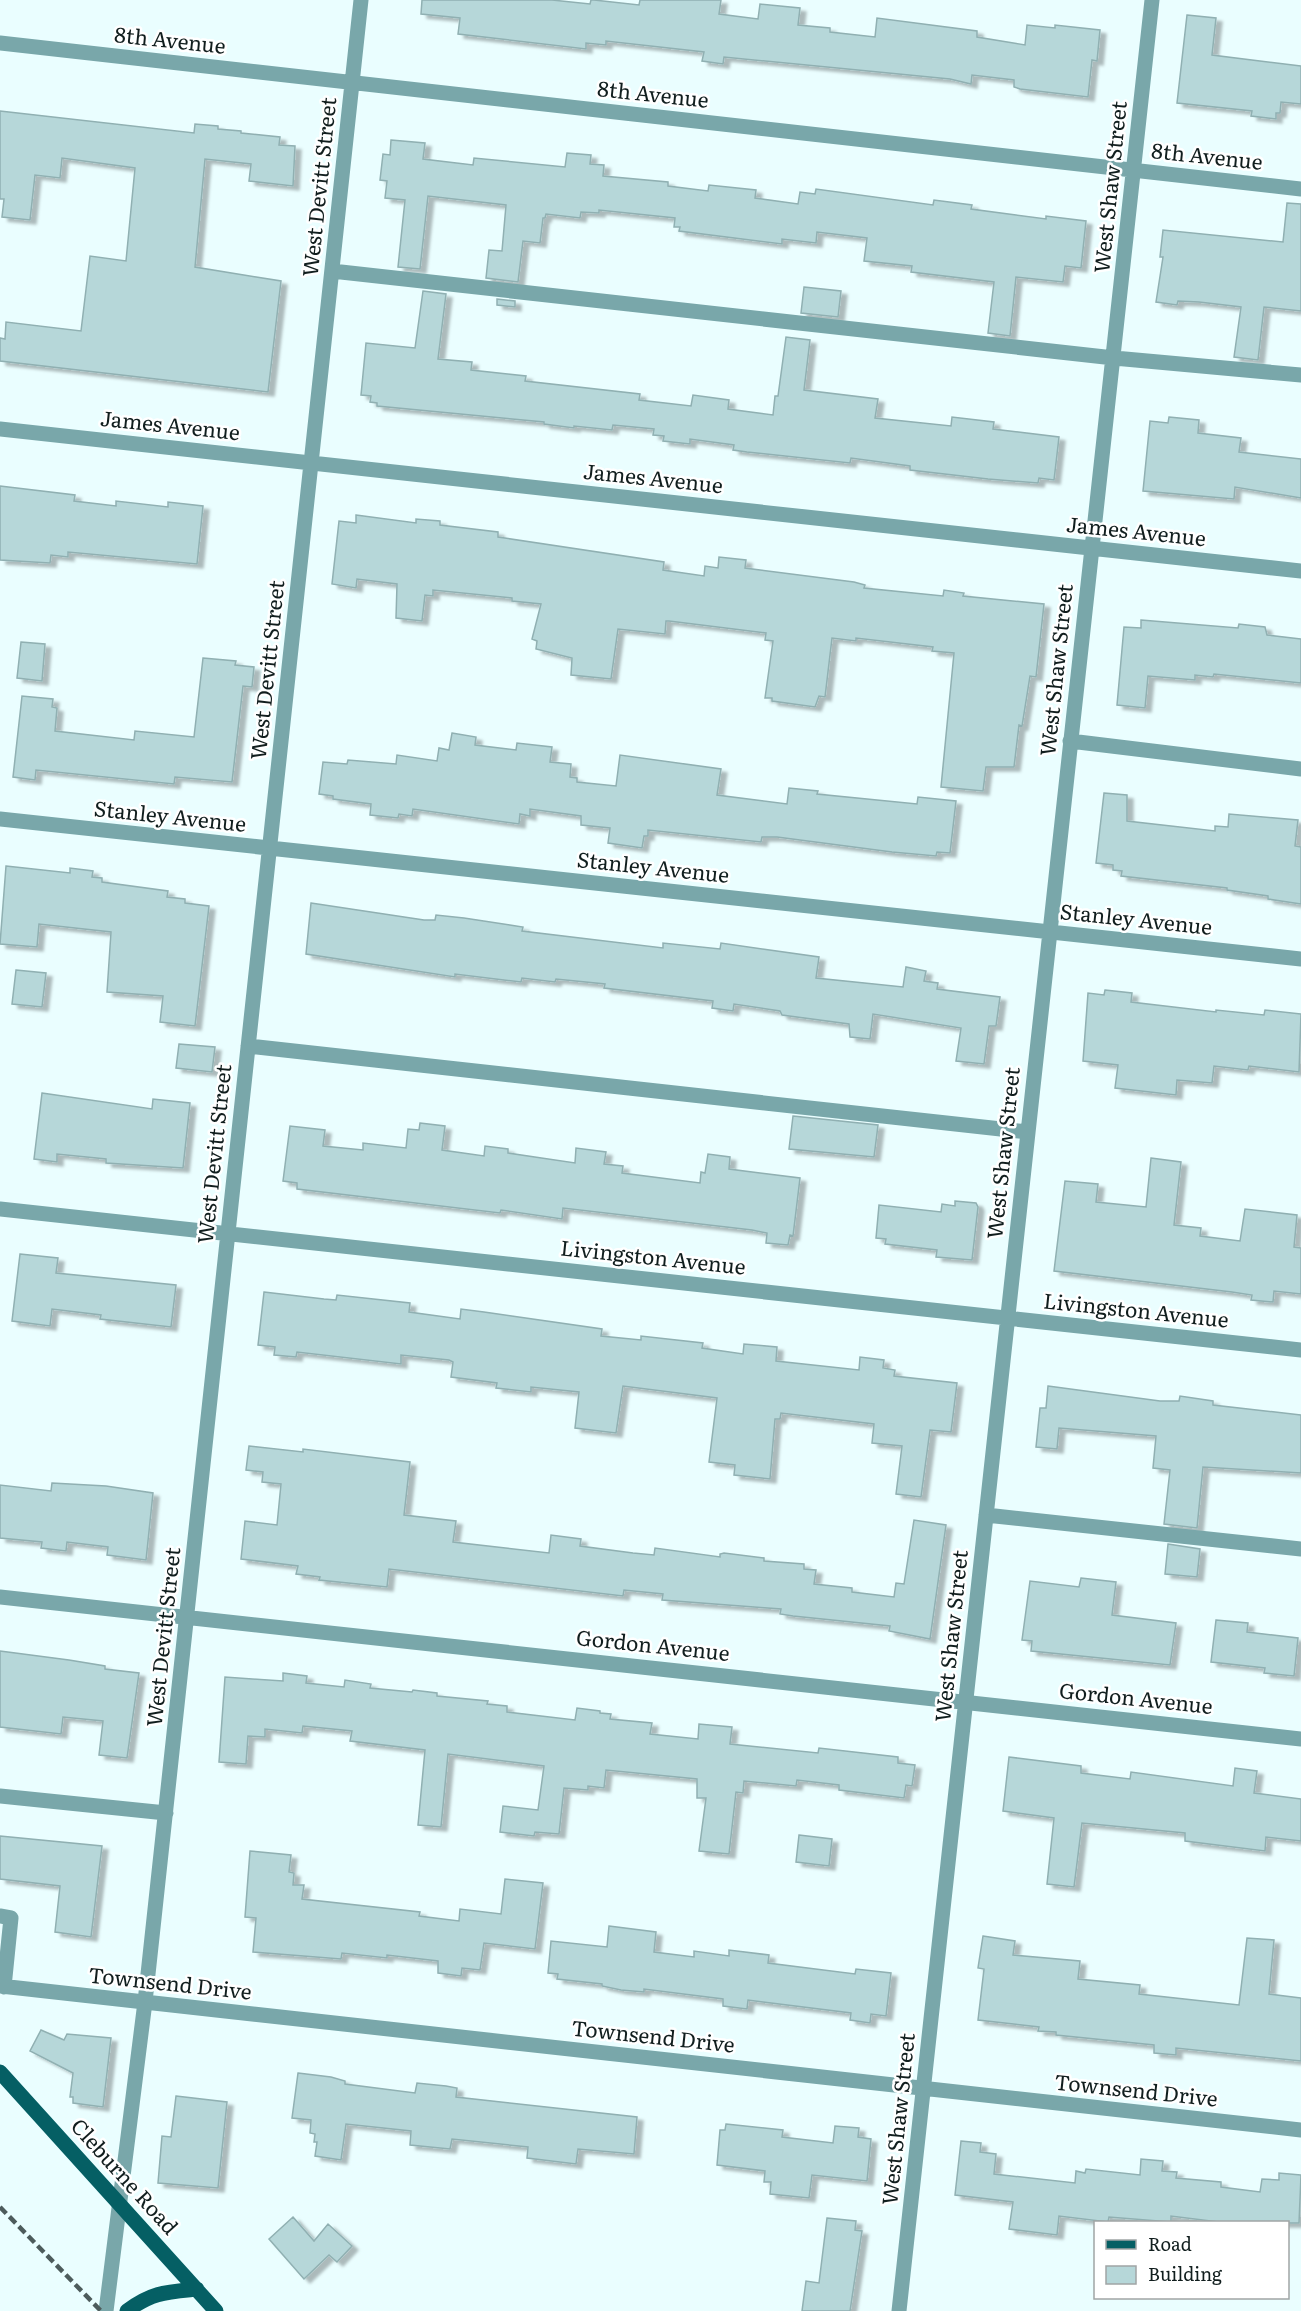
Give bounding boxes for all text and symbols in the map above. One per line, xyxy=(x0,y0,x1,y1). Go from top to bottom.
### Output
street label: 8th Avenue xyxy=(113,17,228,60)
street label: 8th Avenue xyxy=(596,71,711,114)
street label: West Devitt Street xyxy=(293,95,342,278)
street label: West Shaw Street xyxy=(1084,99,1133,274)
street label: 8th Avenue xyxy=(1150,133,1265,176)
street label: James Avenue xyxy=(99,401,242,446)
street label: James Avenue xyxy=(582,454,725,499)
street label: James Avenue xyxy=(1065,507,1208,552)
street label: West Devitt Street xyxy=(241,578,290,761)
street label: West Shaw Street xyxy=(1030,582,1079,757)
street label: Stanley Avenue xyxy=(93,791,248,838)
street label: Stanley Avenue xyxy=(576,842,731,889)
street label: Stanley Avenue xyxy=(1059,894,1214,941)
street label: West Devitt Street xyxy=(188,1062,237,1245)
street label: West Shaw Street xyxy=(977,1065,1026,1240)
street label: Livingston Avenue xyxy=(559,1230,747,1281)
street label: Livingston Avenue xyxy=(1042,1283,1230,1334)
street label: West Devitt Street xyxy=(137,1545,186,1728)
street label: West Shaw Street xyxy=(925,1548,974,1723)
street label: Gordon Avenue xyxy=(575,1620,732,1667)
street label: Gordon Avenue xyxy=(1058,1673,1215,1720)
street label: Townsend Drive xyxy=(87,1958,254,2006)
street label: Townsend Drive xyxy=(570,2011,737,2059)
street label: West Shaw Street xyxy=(872,2031,921,2206)
street label: Townsend Drive xyxy=(1053,2065,1220,2113)
street label: Cleburne Road xyxy=(65,2110,187,2241)
legend xyxy=(1094,2221,1289,2299)
text: Road xyxy=(1148,2230,1192,2257)
text: Building xyxy=(1148,2260,1223,2287)

